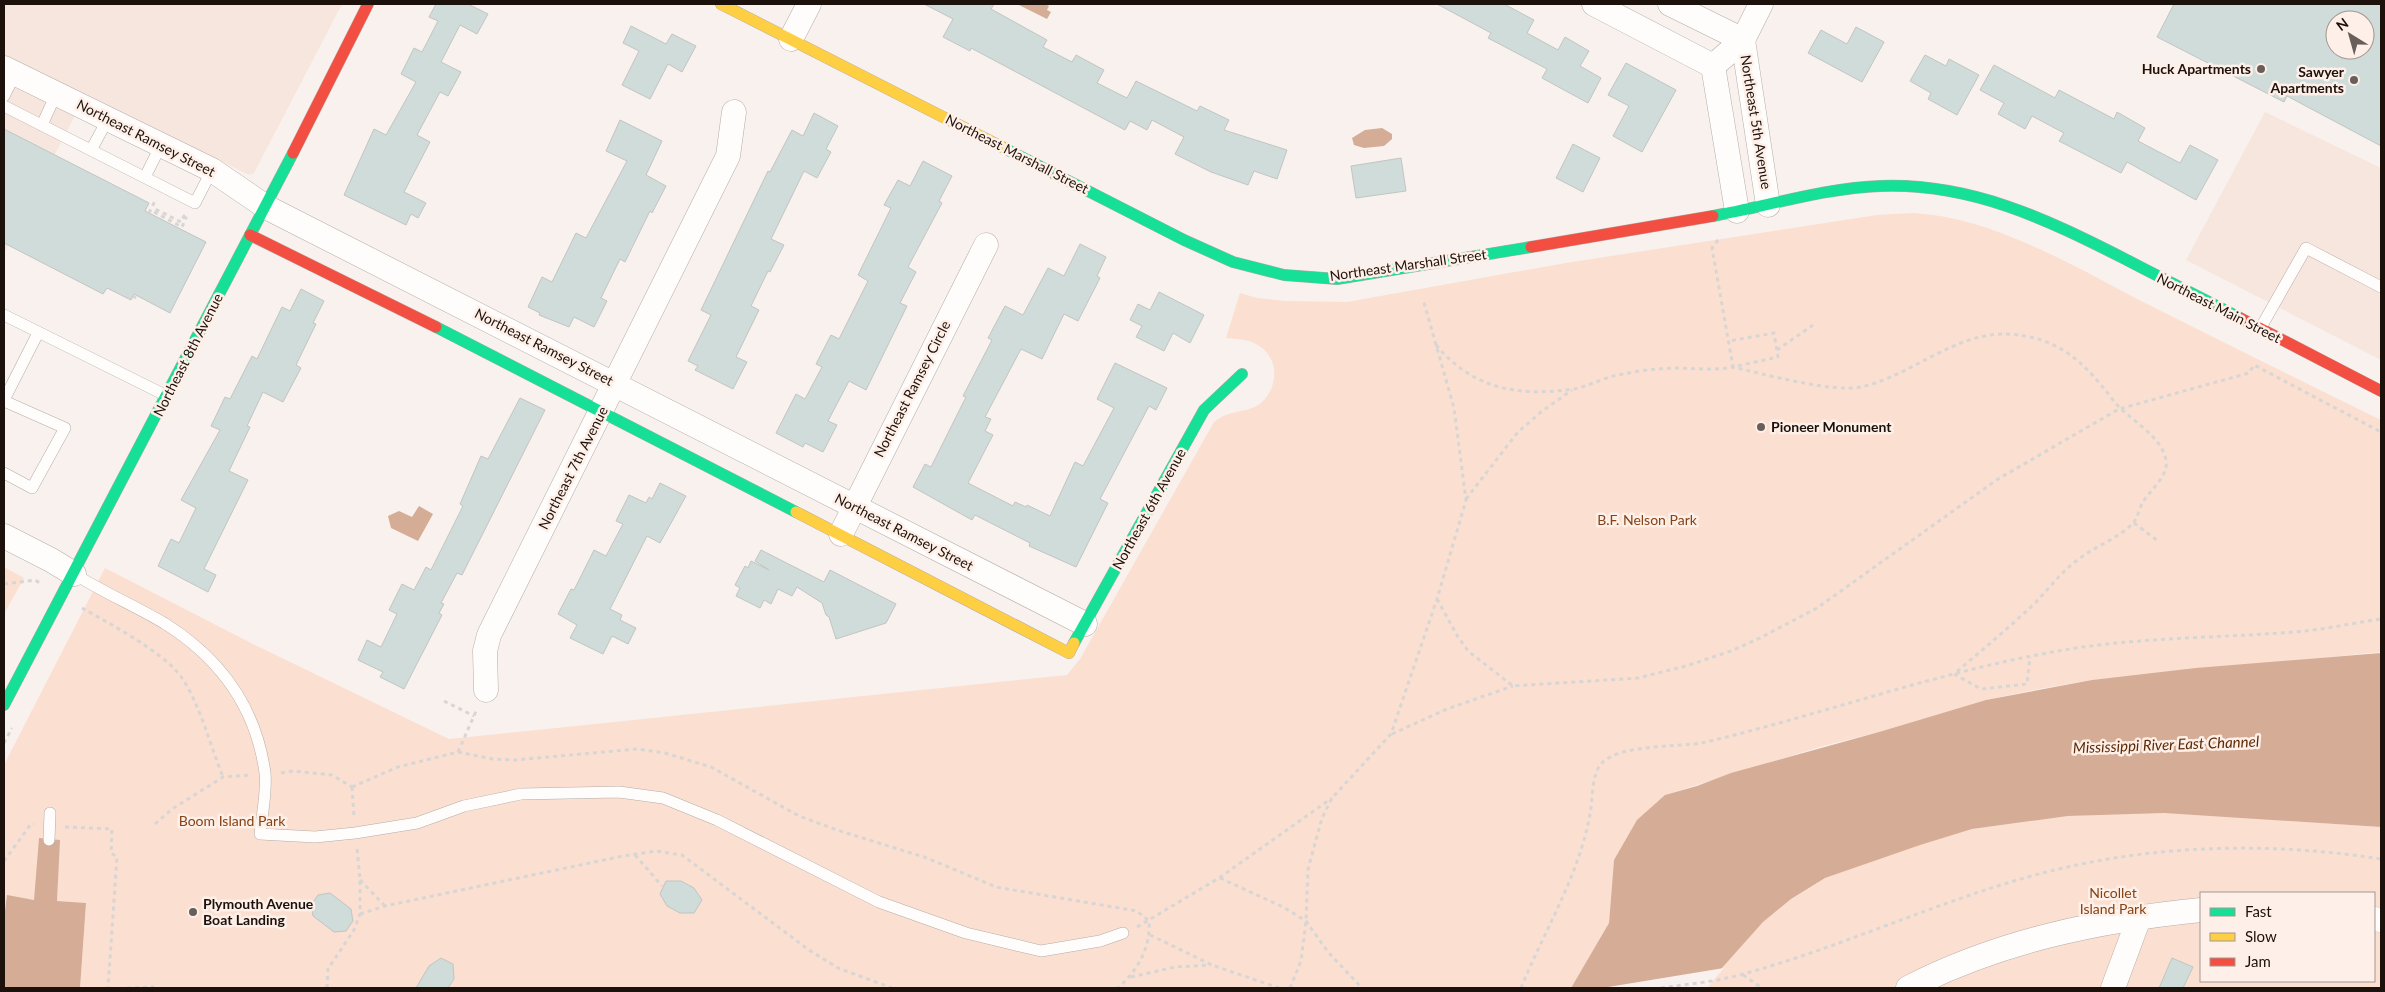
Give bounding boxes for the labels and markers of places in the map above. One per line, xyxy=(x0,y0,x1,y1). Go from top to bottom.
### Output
place label: Huck Apartments xyxy=(2142,60,2251,77)
marker: Huck Apartments xyxy=(2255,63,2267,75)
place label: Sawyer Apartments xyxy=(2269,63,2345,96)
marker: Sawyer Apartments xyxy=(2348,74,2360,86)
place label: Pioneer Monument xyxy=(1771,418,1892,435)
marker: Pioneer Monument xyxy=(1755,421,1767,433)
place label: Plymouth Avenue Boat Landing xyxy=(203,895,314,928)
marker: Plymouth Avenue Boat Landing xyxy=(187,906,199,918)

